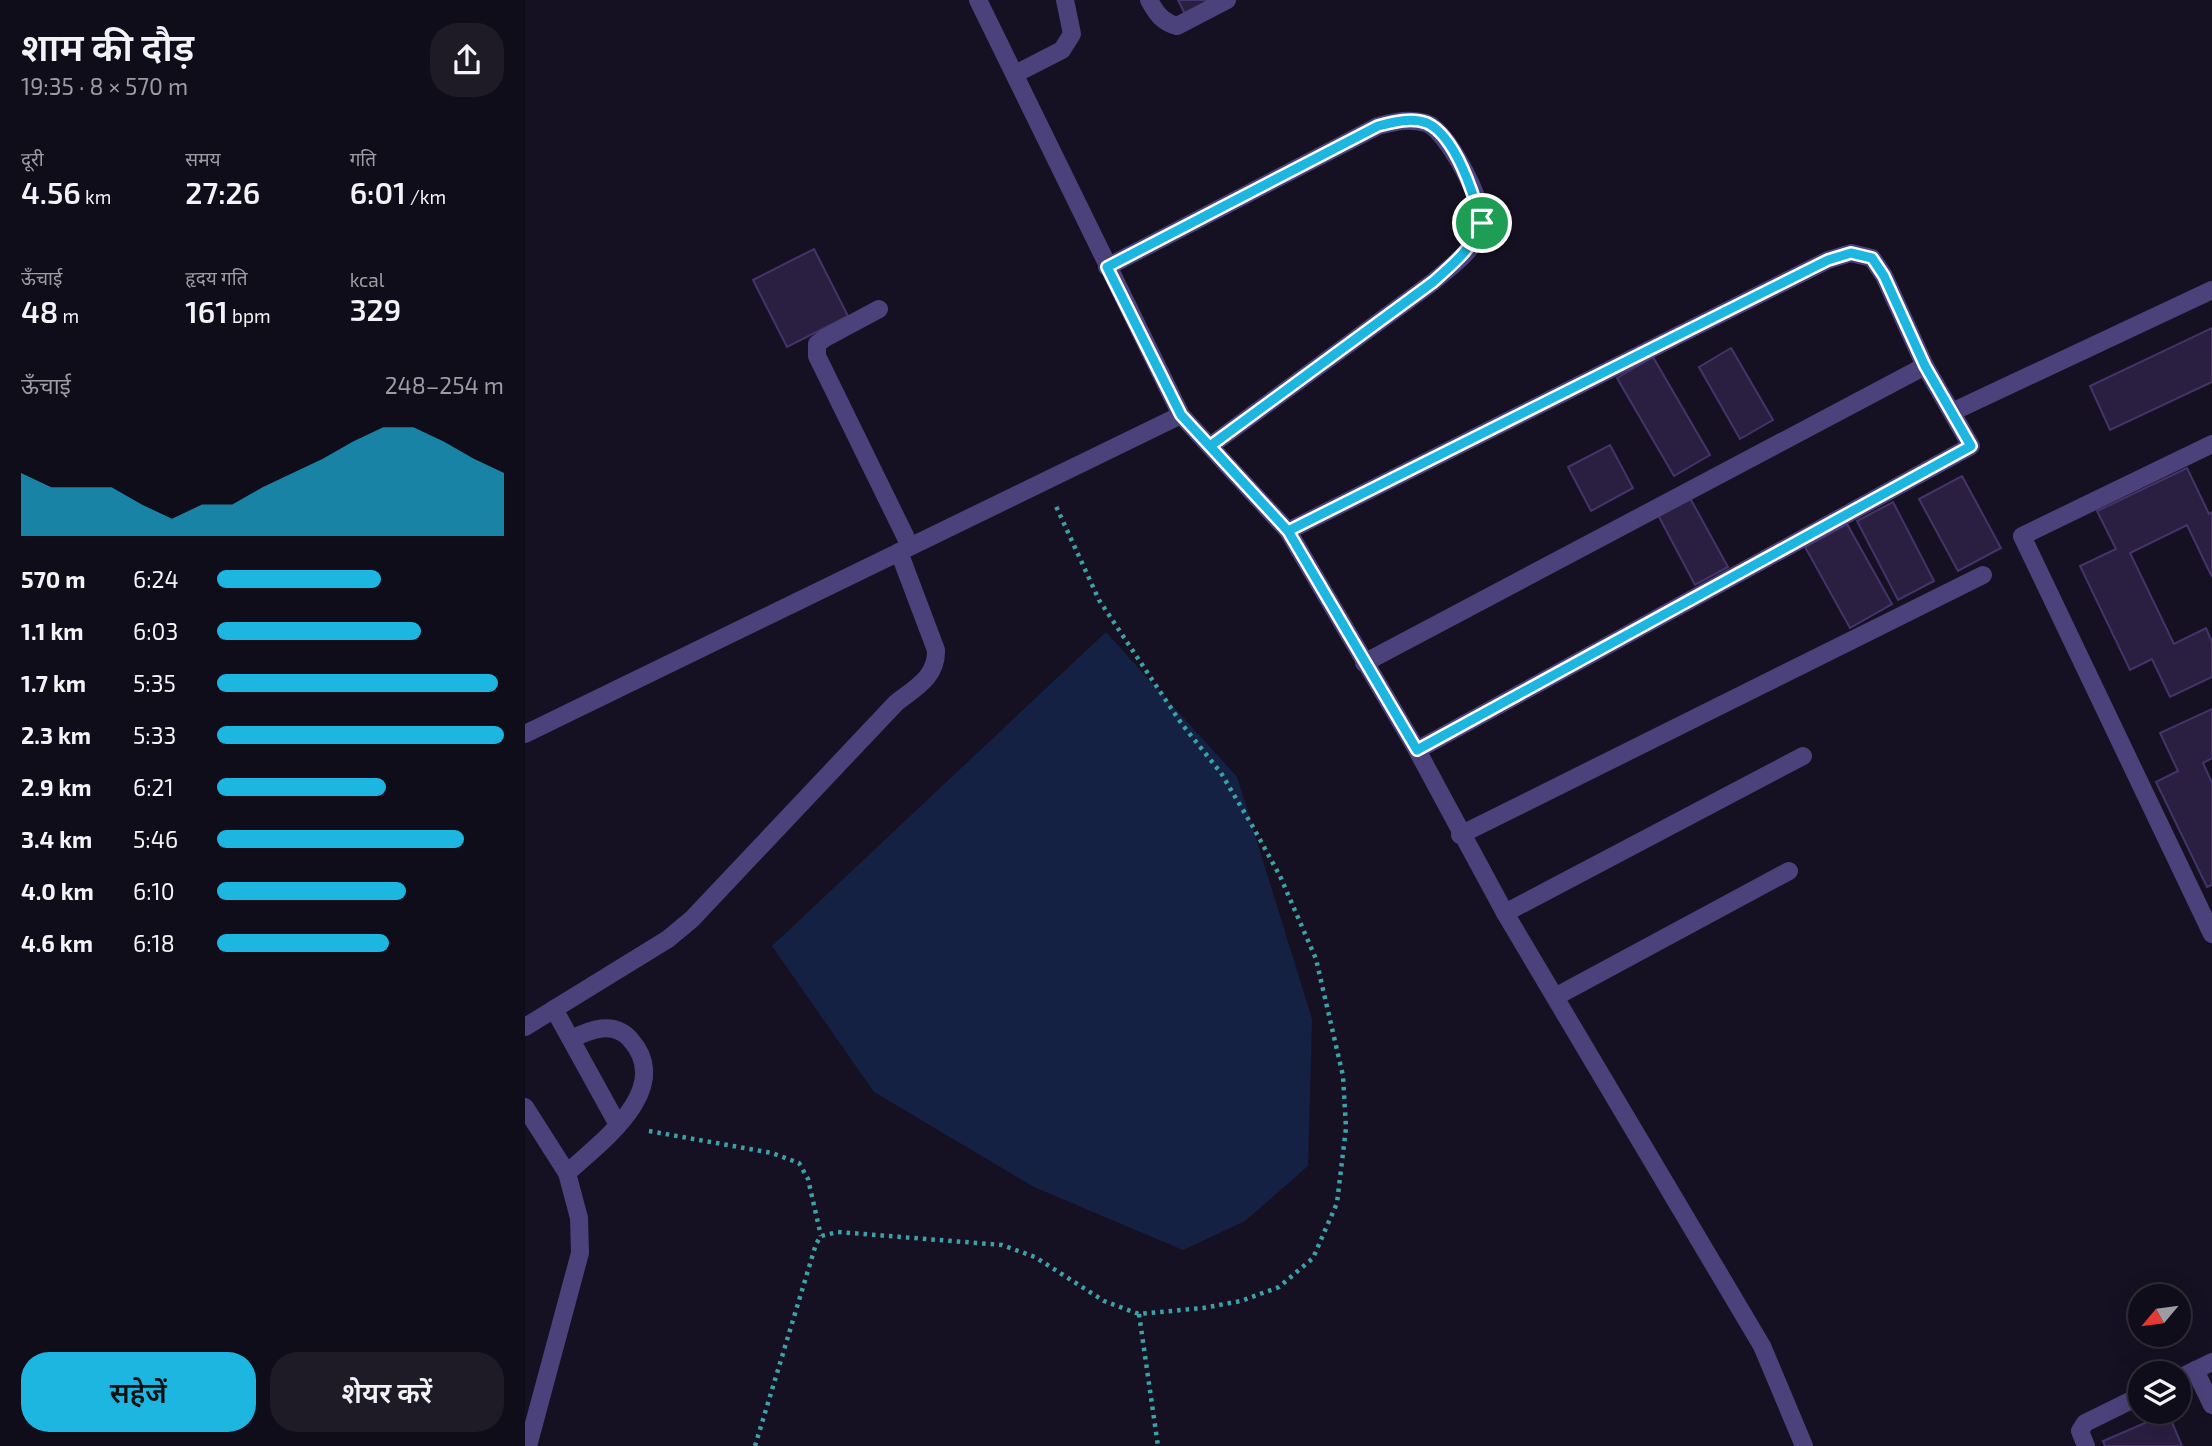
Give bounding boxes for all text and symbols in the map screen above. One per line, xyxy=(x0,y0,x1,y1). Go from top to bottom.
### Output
text: शाम की दौड़ xyxy=(21,23,194,69)
button: share xyxy=(430,23,504,97)
text: 19:35 · 8 × 570 m xyxy=(21,72,188,100)
text: दूरी xyxy=(21,147,44,170)
text: समय xyxy=(185,147,221,170)
text: गति xyxy=(350,147,376,170)
text: 4.56 xyxy=(21,174,81,210)
text: 27:26 xyxy=(185,174,260,210)
text: 6:01 xyxy=(350,174,406,210)
text: km xyxy=(81,185,111,208)
text: /km xyxy=(406,185,446,208)
pin xyxy=(1452,193,1512,253)
icon: arrive xyxy=(1463,204,1501,242)
text: ऊँचाई xyxy=(21,266,62,289)
text: हृदय गति xyxy=(185,266,248,289)
text: kcal xyxy=(350,268,384,291)
text: 329 xyxy=(350,291,401,327)
text: 48 xyxy=(21,293,58,329)
text: 161 xyxy=(185,293,228,329)
text: m xyxy=(58,304,79,327)
text: bpm xyxy=(228,304,271,327)
text: ऊँचाई xyxy=(21,371,71,399)
text: 248–254 m xyxy=(385,371,504,399)
text: 570 m xyxy=(21,565,86,593)
text: 6:24 xyxy=(133,565,179,593)
text: 1.1 km xyxy=(21,617,84,645)
text: 6:03 xyxy=(133,617,178,645)
text: 1.7 km xyxy=(21,669,86,697)
text: 5:35 xyxy=(133,669,176,697)
text: 2.3 km xyxy=(21,721,91,749)
text: 5:33 xyxy=(133,721,176,749)
text: 2.9 km xyxy=(21,773,92,801)
text: 6:21 xyxy=(133,773,174,801)
text: 3.4 km xyxy=(21,825,92,853)
text: 5:46 xyxy=(133,825,178,853)
text: 4.0 km xyxy=(21,877,94,905)
text: 6:10 xyxy=(133,877,175,905)
text: 4.6 km xyxy=(21,929,93,957)
text: 6:18 xyxy=(133,929,175,957)
north arrow xyxy=(2128,1284,2191,1348)
map controls xyxy=(2128,1284,2191,1424)
button: सहेजें xyxy=(21,1352,256,1432)
button: शेयर करें xyxy=(270,1352,504,1432)
button: layers xyxy=(2128,1361,2191,1424)

